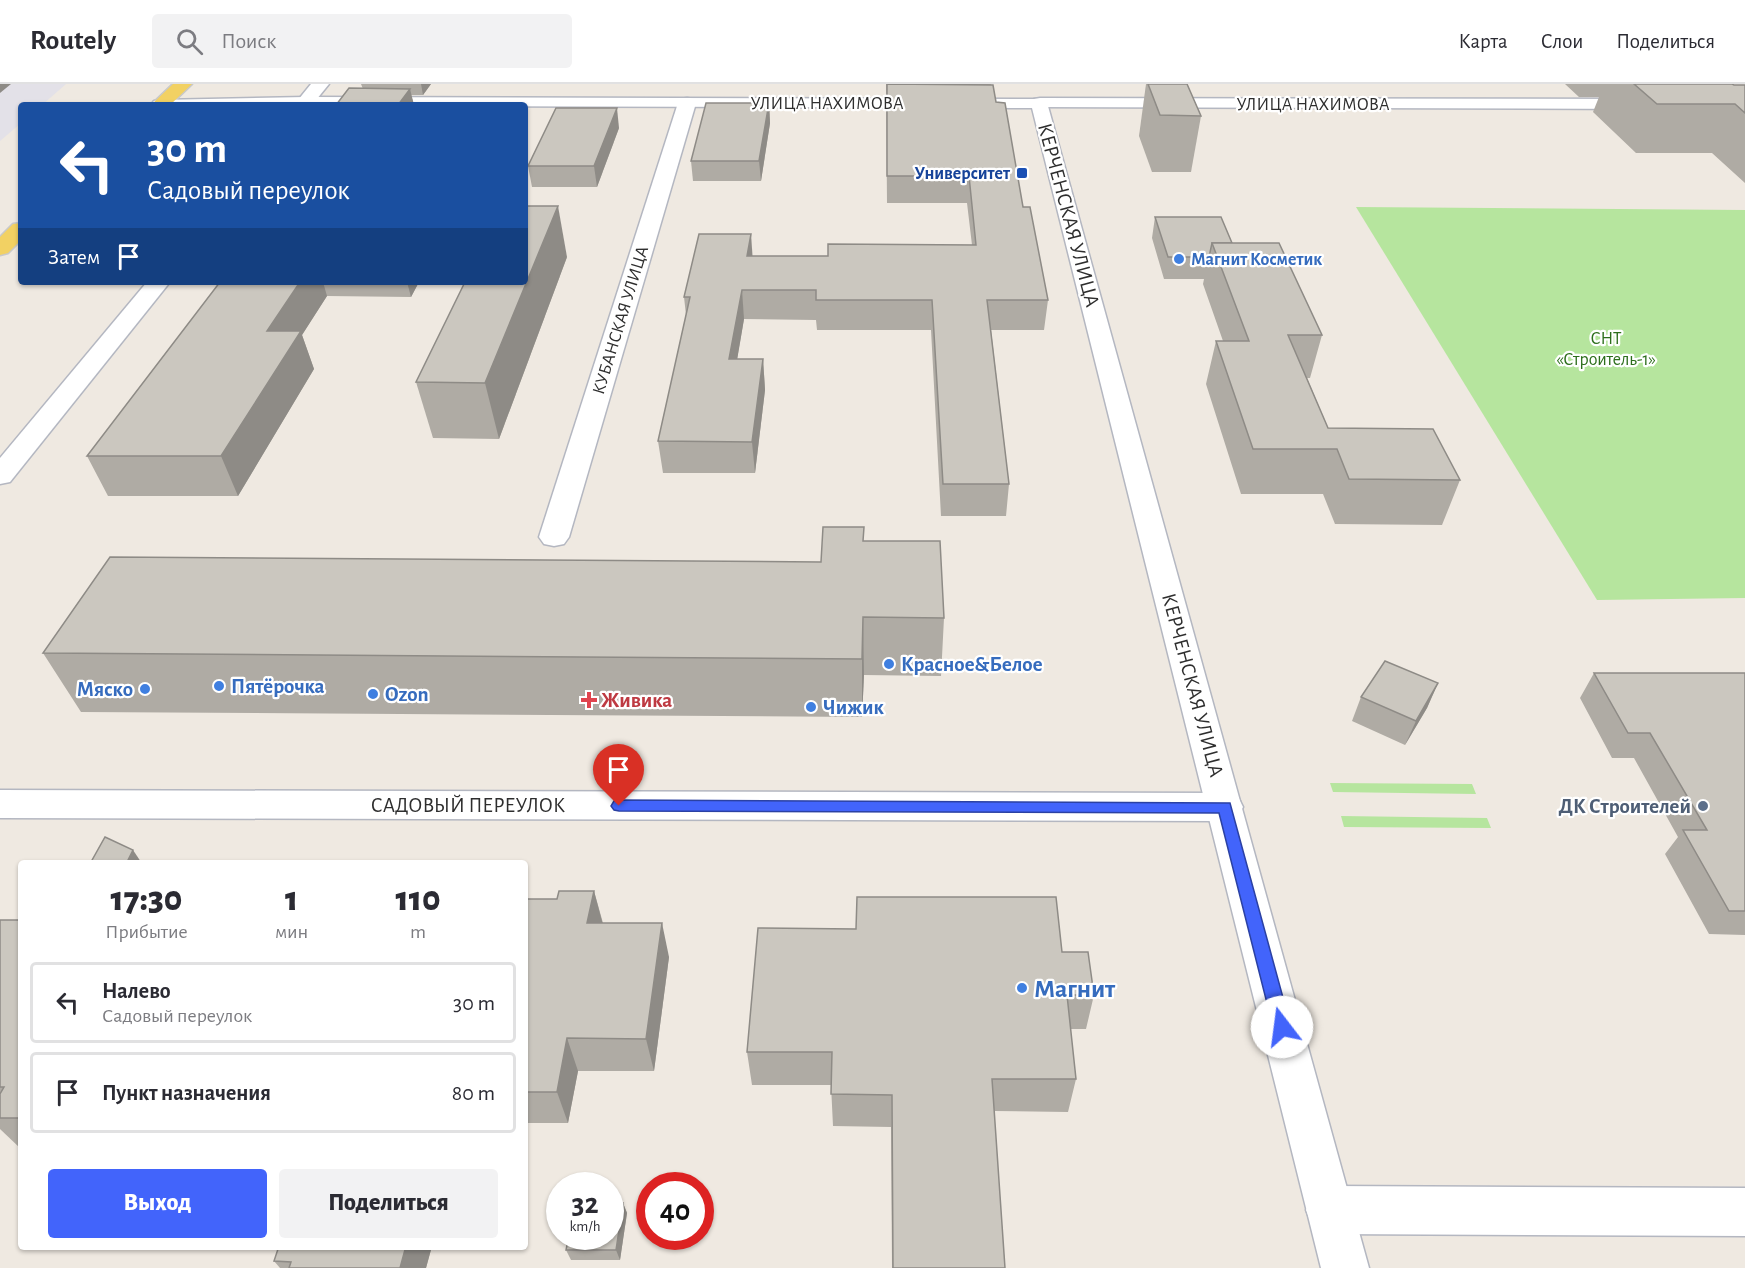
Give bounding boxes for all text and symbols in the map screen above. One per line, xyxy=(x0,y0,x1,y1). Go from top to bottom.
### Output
search box xyxy=(152,14,572,68)
icon: search xyxy=(173,25,206,58)
text: Routely xyxy=(30,27,116,55)
text: Поиск xyxy=(221,30,276,52)
text: Карта xyxy=(1458,31,1508,52)
text: Слои xyxy=(1541,31,1583,52)
text: Поделиться xyxy=(1616,31,1715,52)
street label: УЛИЦА НАХИМОВА xyxy=(750,95,904,113)
street label: УЛИЦА НАХИМОВА xyxy=(1236,96,1390,114)
street label: КЕРЧЕНСКАЯ УЛИЦА xyxy=(1034,121,1103,309)
icon: left xyxy=(48,126,126,204)
text: 30 m xyxy=(147,128,227,170)
place label: Университет xyxy=(915,165,1011,183)
marker: Университет xyxy=(1015,166,1029,180)
text: Садовый переулок xyxy=(147,177,350,204)
icon: arrive xyxy=(112,240,145,273)
street label: КУБАНСКАЯ УЛИЦА xyxy=(590,244,652,397)
text: Затем xyxy=(48,246,100,268)
place label: Магнит Косметик xyxy=(1191,251,1322,269)
marker: Магнит Косметик xyxy=(1172,252,1186,266)
park label: СНТ «Строитель-1» xyxy=(1556,330,1656,369)
street label: КЕРЧЕНСКАЯ УЛИЦА xyxy=(1158,591,1227,779)
place label: Красное&Белое xyxy=(901,654,1043,675)
marker: Красное&Белое xyxy=(882,657,896,671)
place label: Пятёрочка xyxy=(231,676,325,697)
place label: Мяско xyxy=(77,679,133,700)
marker: Пятёрочка xyxy=(212,679,226,693)
marker: Мяско xyxy=(138,682,152,696)
place label: Ozon xyxy=(385,684,429,705)
marker: Ozon xyxy=(366,687,380,701)
place label: Живика xyxy=(601,690,672,711)
marker: Живика xyxy=(582,693,596,707)
place label: Чижик xyxy=(823,697,885,718)
marker: Чижик xyxy=(804,700,818,714)
pin xyxy=(593,744,644,806)
icon: arrive xyxy=(602,753,635,786)
street label: САДОВЫЙ ПЕРЕУЛОК xyxy=(371,794,565,816)
place label: ДК Строителей xyxy=(1559,796,1691,817)
marker: ДК Строителей xyxy=(1696,799,1710,813)
text: 17:30 xyxy=(111,881,182,917)
text: 1 xyxy=(285,881,298,917)
text: 110 xyxy=(396,881,441,917)
text: Прибытие xyxy=(105,922,188,942)
text: мин xyxy=(275,922,308,942)
text: m xyxy=(410,922,426,942)
place label: Магнит xyxy=(1034,976,1116,1002)
text: Налево xyxy=(102,980,171,1002)
marker: Магнит xyxy=(1015,981,1029,995)
icon: left xyxy=(51,986,84,1019)
text: 30 m xyxy=(453,992,495,1014)
position arrow xyxy=(1250,995,1314,1059)
text: Садовый переулок xyxy=(102,1006,252,1026)
icon: arrive xyxy=(51,1076,84,1109)
text: Пункт назначения xyxy=(102,1082,271,1104)
text: 80 m xyxy=(452,1082,495,1104)
button: Выход xyxy=(48,1169,267,1238)
button: Поделиться xyxy=(279,1169,498,1238)
speed limit sign: 40 xyxy=(636,1172,714,1250)
text: 32 xyxy=(571,1189,599,1219)
text: km/h xyxy=(570,1219,600,1234)

